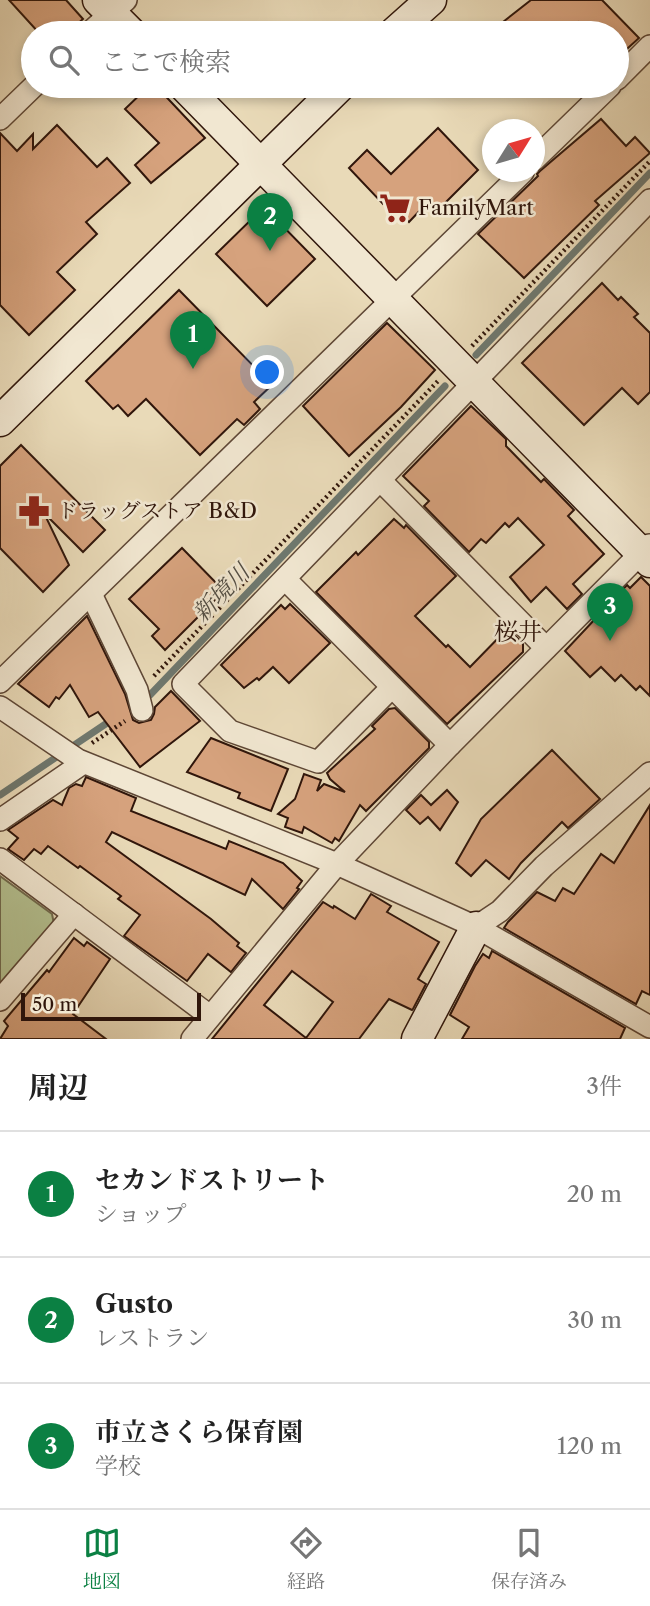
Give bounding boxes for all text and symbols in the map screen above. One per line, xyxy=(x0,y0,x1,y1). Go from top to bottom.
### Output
search box xyxy=(21,21,629,98)
icon: search xyxy=(45,41,83,79)
text: ここで検索 xyxy=(101,46,231,78)
north arrow xyxy=(482,119,545,182)
supermarket icon: FamilyMart xyxy=(378,191,412,225)
pin: 2 xyxy=(247,193,293,251)
place label: FamilyMart xyxy=(418,195,534,220)
pin: 1 xyxy=(170,311,216,369)
your location xyxy=(250,355,284,389)
pharmacy icon: ドラッグストア B&D xyxy=(17,494,51,528)
place label: ドラッグストア B&D xyxy=(57,498,257,523)
water label: 新境川 xyxy=(187,556,257,628)
pin: 3 xyxy=(587,583,633,641)
district label: 桜井 xyxy=(494,617,542,646)
scale bar xyxy=(21,990,201,1022)
text: 50 m xyxy=(32,993,77,1016)
text: 周辺 xyxy=(28,1069,88,1106)
text: 3件 xyxy=(586,1072,622,1100)
text: セカンドストリート xyxy=(95,1164,329,1196)
text: 1 xyxy=(46,1180,56,1208)
text: 20 m xyxy=(567,1180,622,1208)
text: ショップ xyxy=(95,1200,187,1228)
text: Gusto xyxy=(95,1288,173,1320)
text: 2 xyxy=(44,1306,58,1334)
text: 30 m xyxy=(567,1306,622,1334)
text: レストラン xyxy=(95,1324,209,1352)
text: 市立さくら保育園 xyxy=(95,1416,303,1448)
text: 3 xyxy=(45,1432,58,1460)
text: 120 m xyxy=(557,1432,622,1460)
text: 学校 xyxy=(95,1452,141,1480)
tab: 地図 xyxy=(83,1524,121,1593)
tab: 経路 xyxy=(287,1524,325,1593)
tab: 保存済み xyxy=(491,1524,567,1593)

